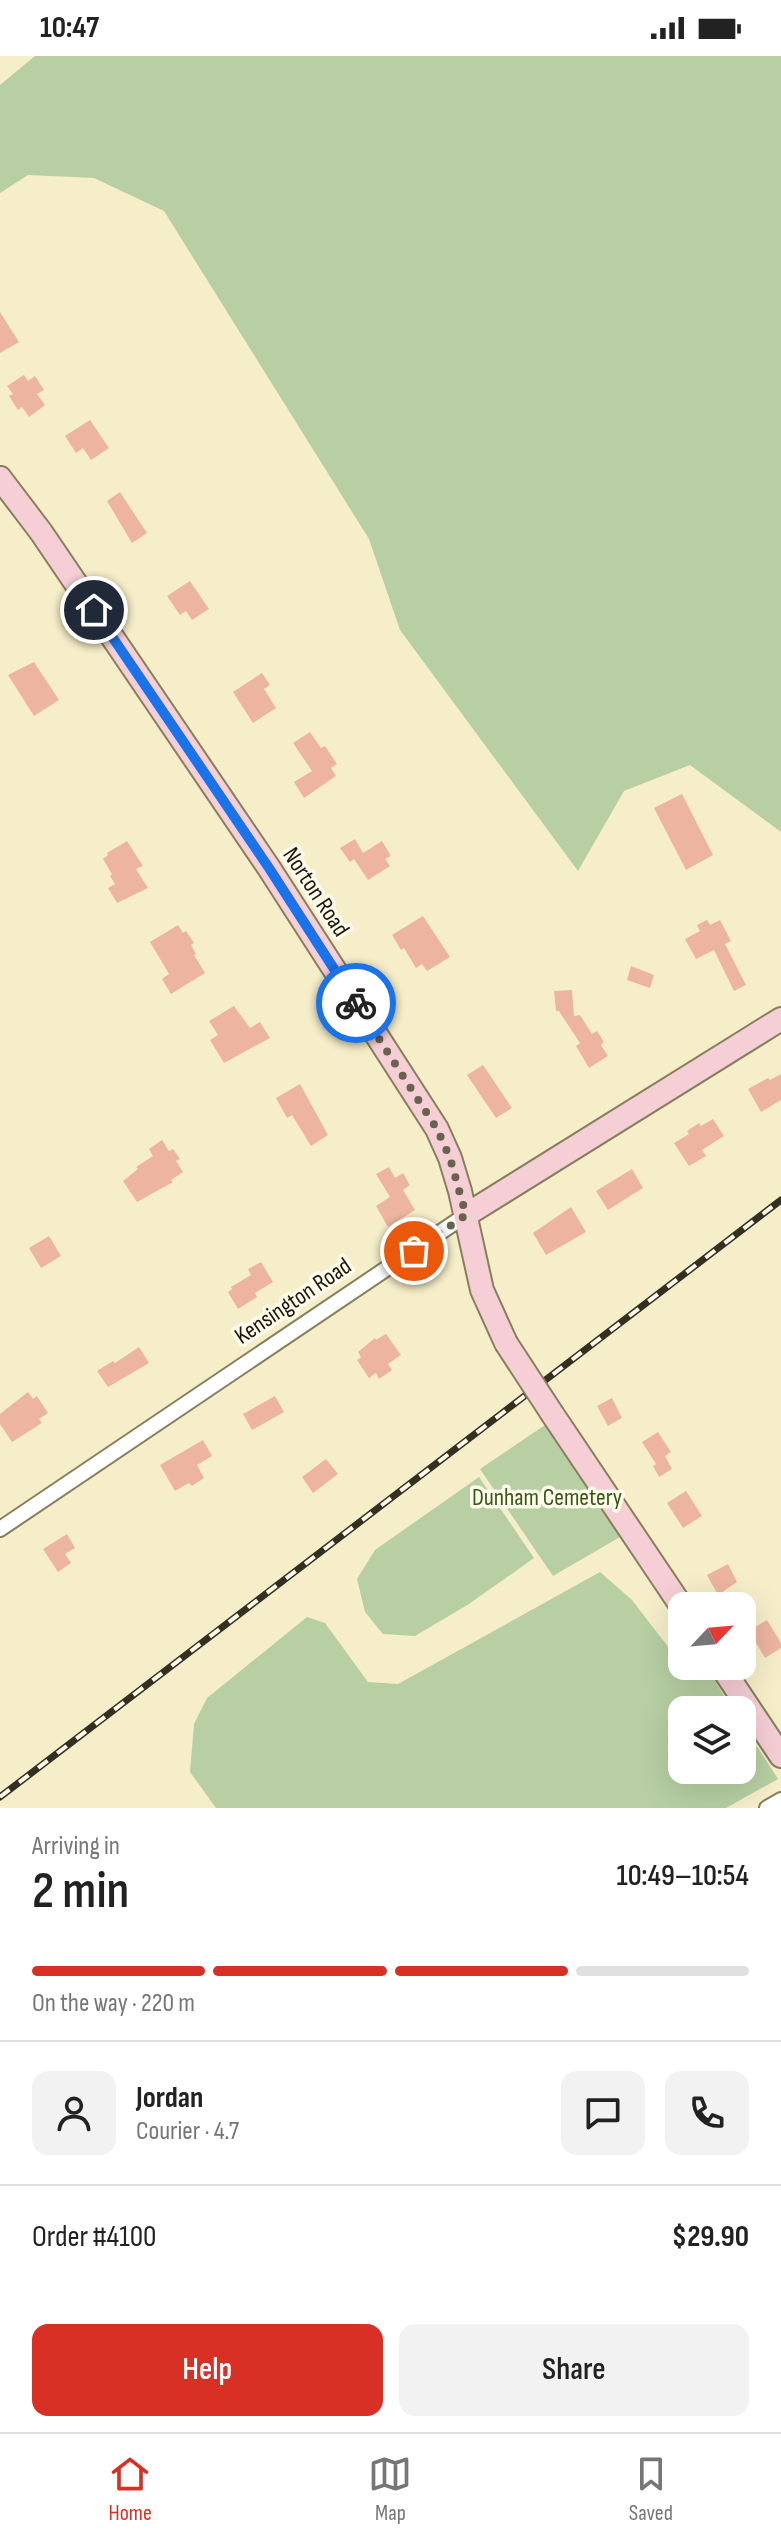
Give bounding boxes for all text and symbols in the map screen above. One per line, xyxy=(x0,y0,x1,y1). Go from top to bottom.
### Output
text: 10:47 xyxy=(40,10,99,46)
pin xyxy=(60,576,128,644)
icon: home xyxy=(72,588,116,632)
street label: Norton Road xyxy=(276,842,356,942)
courier xyxy=(316,963,396,1043)
icon: bike xyxy=(334,981,378,1025)
pin xyxy=(380,1217,448,1285)
icon: bag xyxy=(392,1229,436,1273)
street label: Kensington Road xyxy=(229,1251,357,1351)
park label: Dunham Cemetery xyxy=(472,1483,622,1512)
north arrow xyxy=(668,1592,756,1680)
map controls xyxy=(668,1592,756,1784)
button: layers xyxy=(668,1696,756,1784)
text: Arriving in xyxy=(32,1831,120,1862)
text: 10:49–10:54 xyxy=(616,1858,749,1894)
text: 2 min xyxy=(32,1860,129,1923)
text: On the way · 220 m xyxy=(32,1988,195,2019)
button: person xyxy=(32,2071,116,2155)
button: chat xyxy=(561,2071,645,2155)
button: phone xyxy=(665,2071,749,2155)
text: Jordan xyxy=(136,2080,203,2116)
text: Courier · 4.7 xyxy=(136,2116,239,2147)
text: Order #4100 xyxy=(32,2219,156,2255)
text: $29.90 xyxy=(672,2219,749,2255)
button: Help xyxy=(32,2324,383,2416)
button: Share xyxy=(399,2324,749,2416)
tab: Home xyxy=(108,2452,152,2527)
tab: Map xyxy=(368,2452,412,2527)
tab: Saved xyxy=(629,2452,673,2527)

